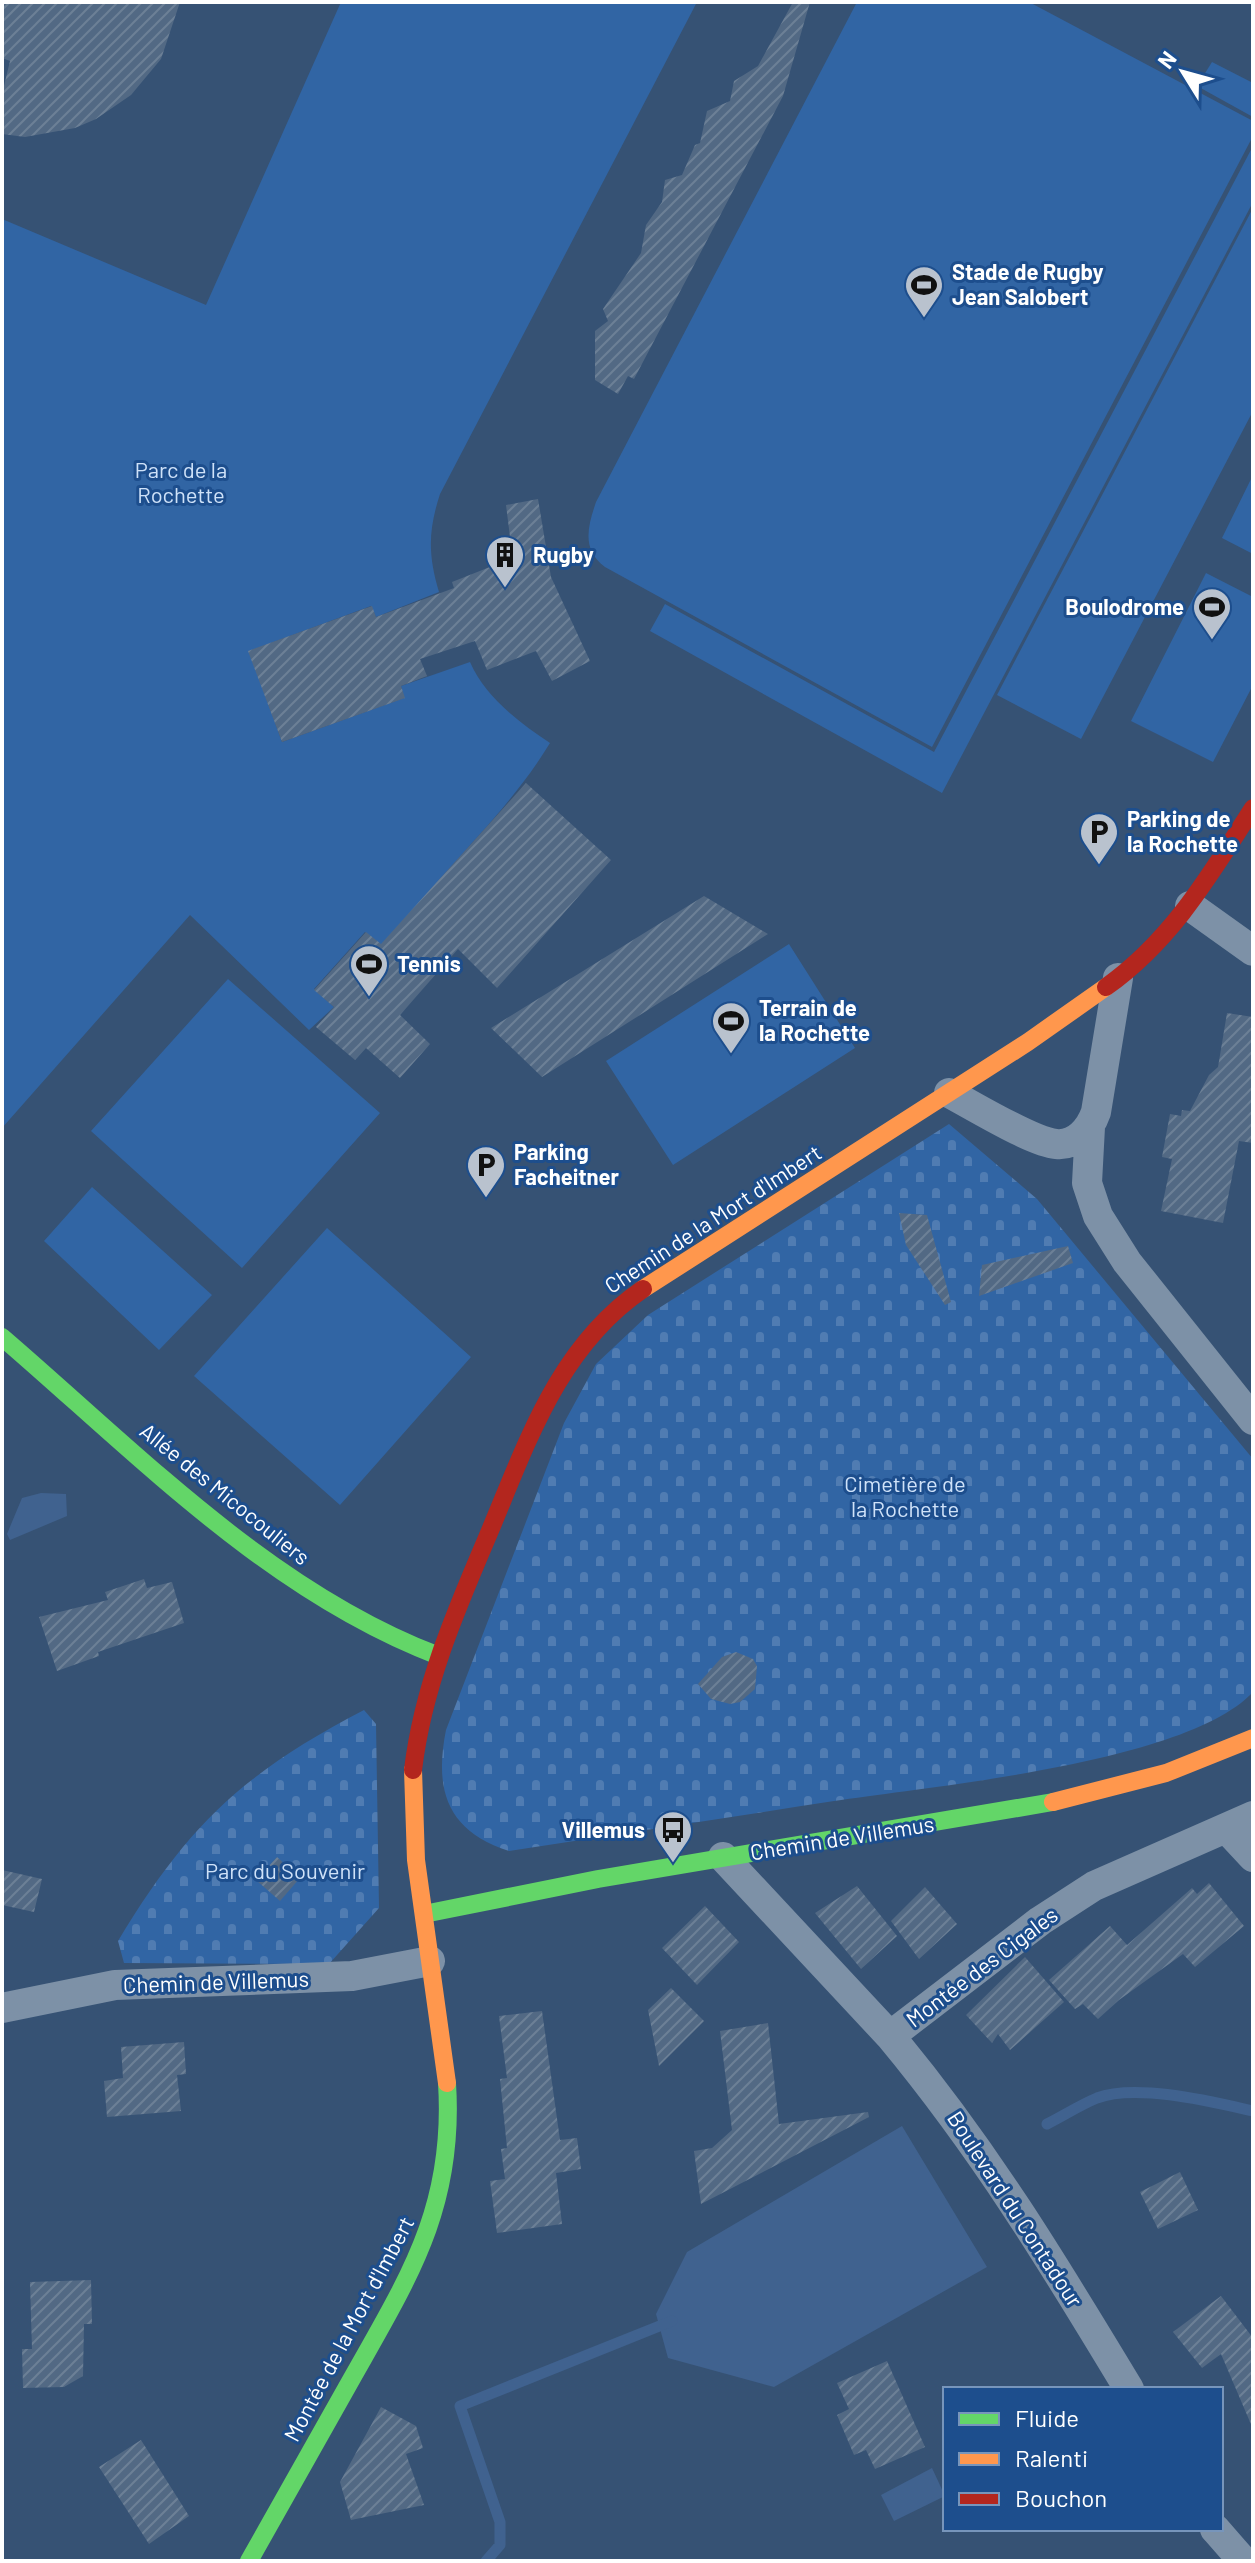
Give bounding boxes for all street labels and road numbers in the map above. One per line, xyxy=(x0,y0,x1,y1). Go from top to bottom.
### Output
street label: Chemin de la Mort d'Imbert xyxy=(599,1138,826,1298)
street label: Allée des Micocouliers xyxy=(136,1417,316,1570)
street label: Chemin de Villemus xyxy=(748,1810,936,1864)
street label: Montée des Cigales xyxy=(901,1901,1062,2032)
street label: Chemin de Villemus xyxy=(123,1965,309,1997)
street label: Boulevard du Contadour xyxy=(943,2106,1089,2311)
street label: Montée de la Mort d'Imbert xyxy=(278,2212,419,2445)

